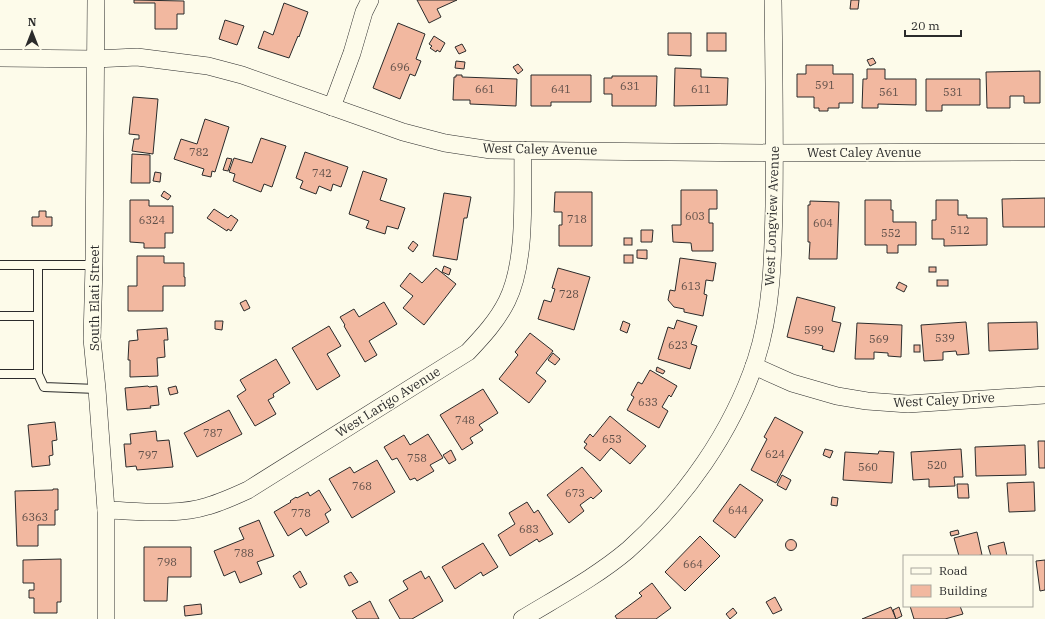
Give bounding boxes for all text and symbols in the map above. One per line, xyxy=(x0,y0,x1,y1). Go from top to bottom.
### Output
north arrow xyxy=(12,12,52,52)
scale bar xyxy=(905,12,961,38)
text: N xyxy=(28,15,37,29)
text: 20 m xyxy=(911,18,940,33)
house number: 696 xyxy=(390,60,410,74)
house number: 591 xyxy=(815,78,835,92)
house number: 631 xyxy=(620,79,640,93)
house number: 661 xyxy=(475,82,495,96)
house number: 641 xyxy=(551,82,571,96)
house number: 611 xyxy=(691,82,711,96)
house number: 561 xyxy=(879,85,899,99)
house number: 531 xyxy=(943,85,963,99)
street label: West Caley Avenue xyxy=(483,140,598,159)
street label: West Caley Avenue xyxy=(807,144,921,161)
house number: 782 xyxy=(189,145,209,159)
street label: West Longview Avenue xyxy=(761,146,783,286)
house number: 742 xyxy=(312,166,332,180)
house number: 603 xyxy=(685,209,705,223)
house number: 718 xyxy=(567,212,587,226)
house number: 6324 xyxy=(139,213,166,227)
house number: 604 xyxy=(813,216,833,230)
house number: 512 xyxy=(950,223,970,237)
house number: 552 xyxy=(881,226,901,240)
street label: South Elati Street xyxy=(86,245,103,351)
house number: 613 xyxy=(681,279,701,293)
house number: 728 xyxy=(559,287,579,301)
house number: 599 xyxy=(804,323,824,337)
house number: 539 xyxy=(935,331,955,345)
house number: 569 xyxy=(869,332,889,346)
house number: 623 xyxy=(668,338,688,352)
street label: West Larigo Avenue xyxy=(332,363,444,441)
street label: West Caley Drive xyxy=(893,389,995,411)
house number: 633 xyxy=(638,395,658,409)
house number: 748 xyxy=(455,413,475,427)
house number: 787 xyxy=(203,426,223,440)
house number: 653 xyxy=(602,432,622,446)
house number: 624 xyxy=(765,447,785,461)
house number: 797 xyxy=(138,448,158,462)
house number: 758 xyxy=(407,451,427,465)
house number: 520 xyxy=(927,458,947,472)
house number: 560 xyxy=(858,460,878,474)
house number: 768 xyxy=(352,479,372,493)
house number: 673 xyxy=(565,486,585,500)
house number: 644 xyxy=(728,503,748,517)
house number: 778 xyxy=(291,506,311,520)
house number: 6363 xyxy=(22,510,48,524)
house number: 683 xyxy=(519,522,539,536)
house number: 788 xyxy=(234,546,254,560)
house number: 798 xyxy=(157,555,177,569)
legend xyxy=(903,555,1033,607)
house number: 664 xyxy=(683,557,703,571)
text: Road xyxy=(939,563,968,578)
text: Building xyxy=(939,583,987,598)

